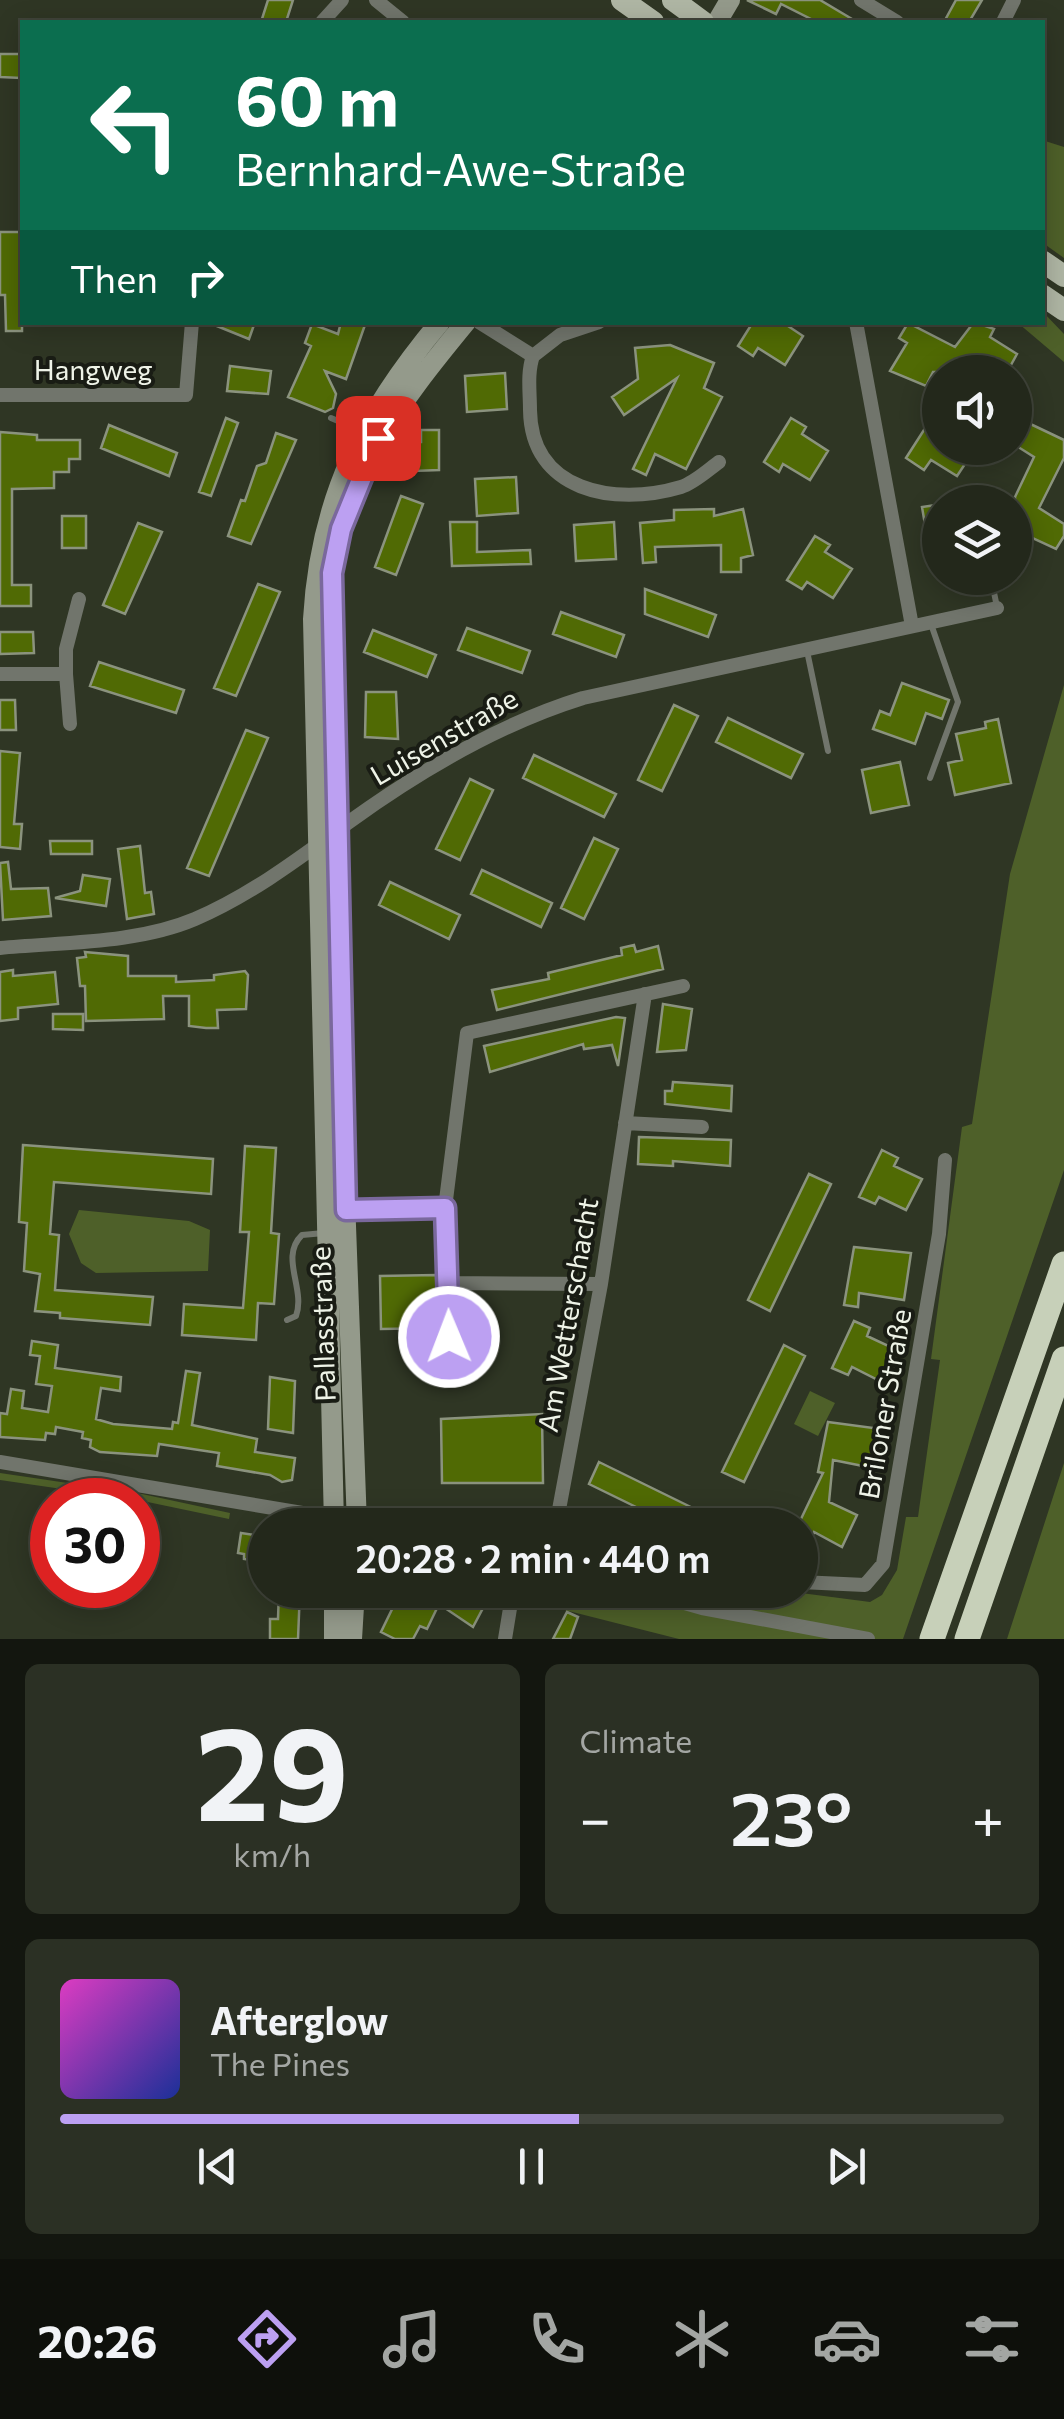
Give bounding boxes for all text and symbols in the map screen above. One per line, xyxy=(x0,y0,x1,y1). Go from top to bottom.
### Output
text: 60 m xyxy=(235,55,399,140)
icon: left xyxy=(70,60,200,190)
text: Bernhard-Awe-Straße xyxy=(235,140,686,195)
icon: right xyxy=(178,250,233,305)
text: Then xyxy=(70,254,158,301)
street label: Hangweg xyxy=(34,352,152,386)
map controls xyxy=(922,355,1032,595)
button: sound xyxy=(922,355,1032,465)
pin xyxy=(336,396,421,481)
icon: arrive xyxy=(351,411,406,466)
button: layers xyxy=(922,485,1032,595)
street label: Luisenstraße xyxy=(364,680,523,792)
street label: Am Wetterschacht xyxy=(530,1195,604,1435)
street label: Pallasstraße xyxy=(302,1246,342,1402)
position arrow xyxy=(397,1285,501,1389)
street label: Briloner Straße xyxy=(851,1306,917,1502)
speed limit sign: 30 xyxy=(30,1478,160,1608)
text: 20:28 · 2 min · 440 m xyxy=(356,1534,710,1581)
text: 29 xyxy=(196,1689,349,1848)
text: Climate xyxy=(580,1720,692,1760)
text: 23° xyxy=(730,1770,852,1861)
text: − xyxy=(580,1783,611,1850)
text: + xyxy=(972,1783,1004,1850)
text: km/h xyxy=(233,1834,311,1874)
text: Afterglow xyxy=(210,1996,388,2043)
text: The Pines xyxy=(210,2043,350,2083)
icon: previous xyxy=(190,2139,245,2194)
icon: pause xyxy=(504,2139,559,2194)
icon: next xyxy=(819,2139,874,2194)
icon: directions xyxy=(232,2304,302,2374)
icon: music xyxy=(377,2304,447,2374)
icon: phone xyxy=(522,2304,592,2374)
icon: climate xyxy=(667,2304,737,2374)
icon: car xyxy=(812,2304,882,2374)
icon: filters xyxy=(957,2304,1027,2374)
text: 20:26 xyxy=(37,2312,158,2367)

